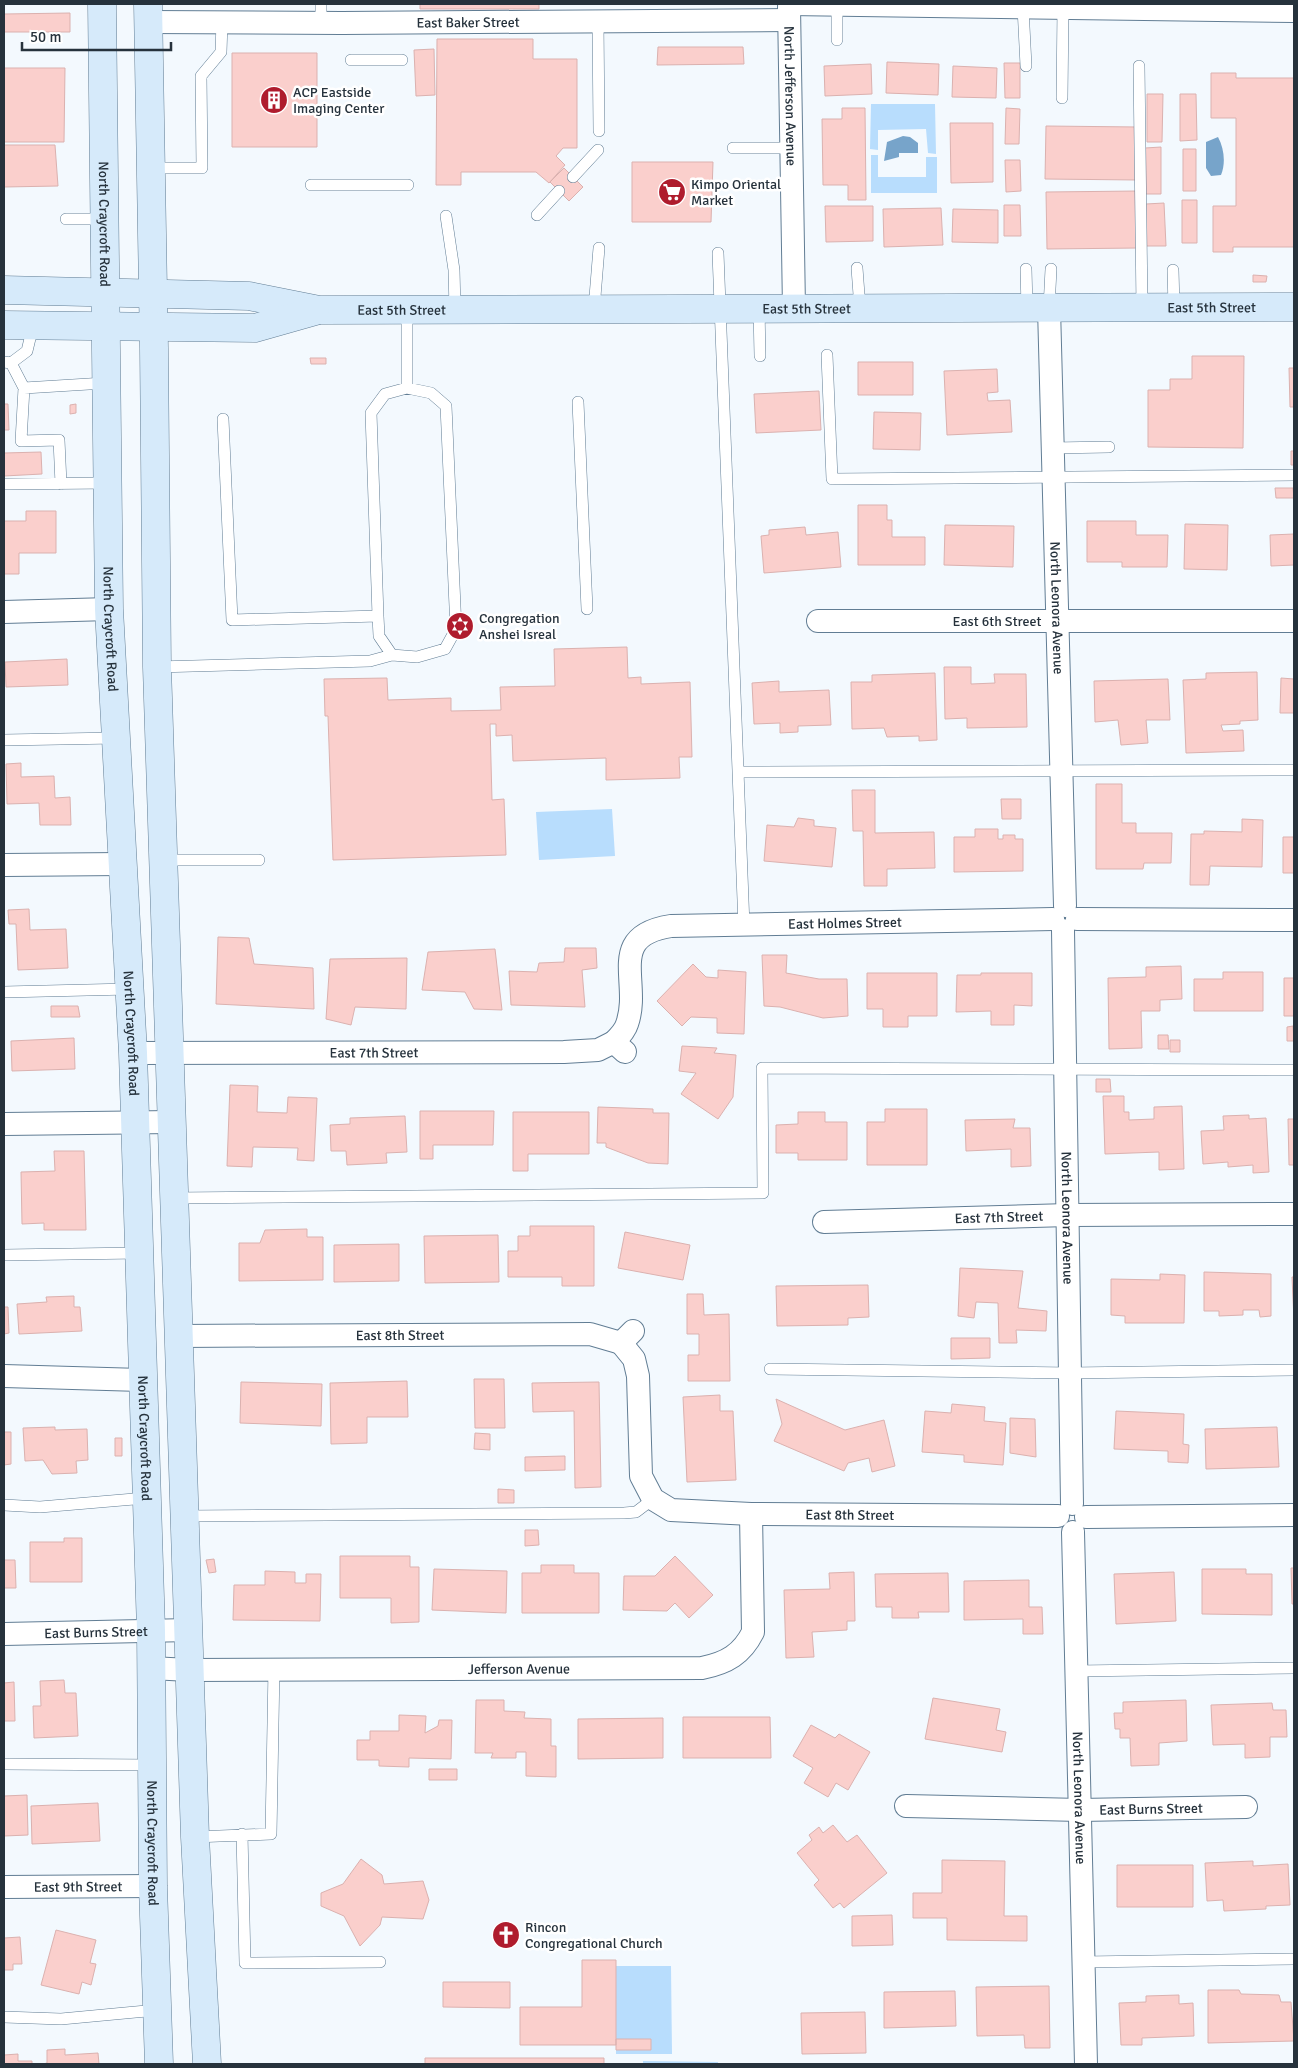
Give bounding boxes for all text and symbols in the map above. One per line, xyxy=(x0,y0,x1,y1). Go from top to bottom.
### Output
street label: East Baker Street xyxy=(416,14,520,32)
scale bar xyxy=(22,20,171,52)
street label: North Jefferson Avenue xyxy=(780,26,800,166)
text: 50 m xyxy=(30,28,61,46)
place label: ACP Eastside Imaging Center xyxy=(293,84,385,117)
building icon: ACP Eastside Imaging Center xyxy=(259,85,289,115)
street label: North Craycroft Road xyxy=(95,161,113,287)
place label: Kimpo Oriental Market xyxy=(691,176,781,209)
supermarket icon: Kimpo Oriental Market xyxy=(657,177,687,207)
street label: East 5th Street xyxy=(1167,299,1256,316)
street label: East 5th Street xyxy=(762,300,851,318)
street label: East 5th Street xyxy=(357,302,446,319)
street label: North Leonora Avenue xyxy=(1046,541,1067,675)
street label: North Craycroft Road xyxy=(100,566,121,692)
place label: Congregation Anshei Isreal xyxy=(479,610,560,643)
synagogue icon: Congregation Anshei Isreal xyxy=(445,611,475,641)
street label: East 6th Street xyxy=(953,613,1041,630)
street label: East Holmes Street xyxy=(788,914,902,933)
street label: North Craycroft Road xyxy=(120,970,142,1096)
street label: East 7th Street xyxy=(330,1044,418,1062)
street label: North Leonora Avenue xyxy=(1057,1151,1077,1285)
street label: East 7th Street xyxy=(954,1208,1044,1227)
street label: East 8th Street xyxy=(356,1327,445,1344)
street label: North Craycroft Road xyxy=(134,1375,155,1501)
street label: East 8th Street xyxy=(805,1506,894,1524)
street label: East Burns Street xyxy=(44,1623,148,1642)
street label: Jefferson Avenue xyxy=(468,1661,570,1678)
street label: North Leonora Avenue xyxy=(1069,1731,1089,1865)
street label: North Craycroft Road xyxy=(143,1780,162,1906)
street label: East Burns Street xyxy=(1099,1800,1203,1819)
street label: East 9th Street xyxy=(34,1878,123,1896)
place label: Rincon Congregational Church xyxy=(525,1919,663,1952)
church icon: Rincon Congregational Church xyxy=(491,1920,521,1950)

